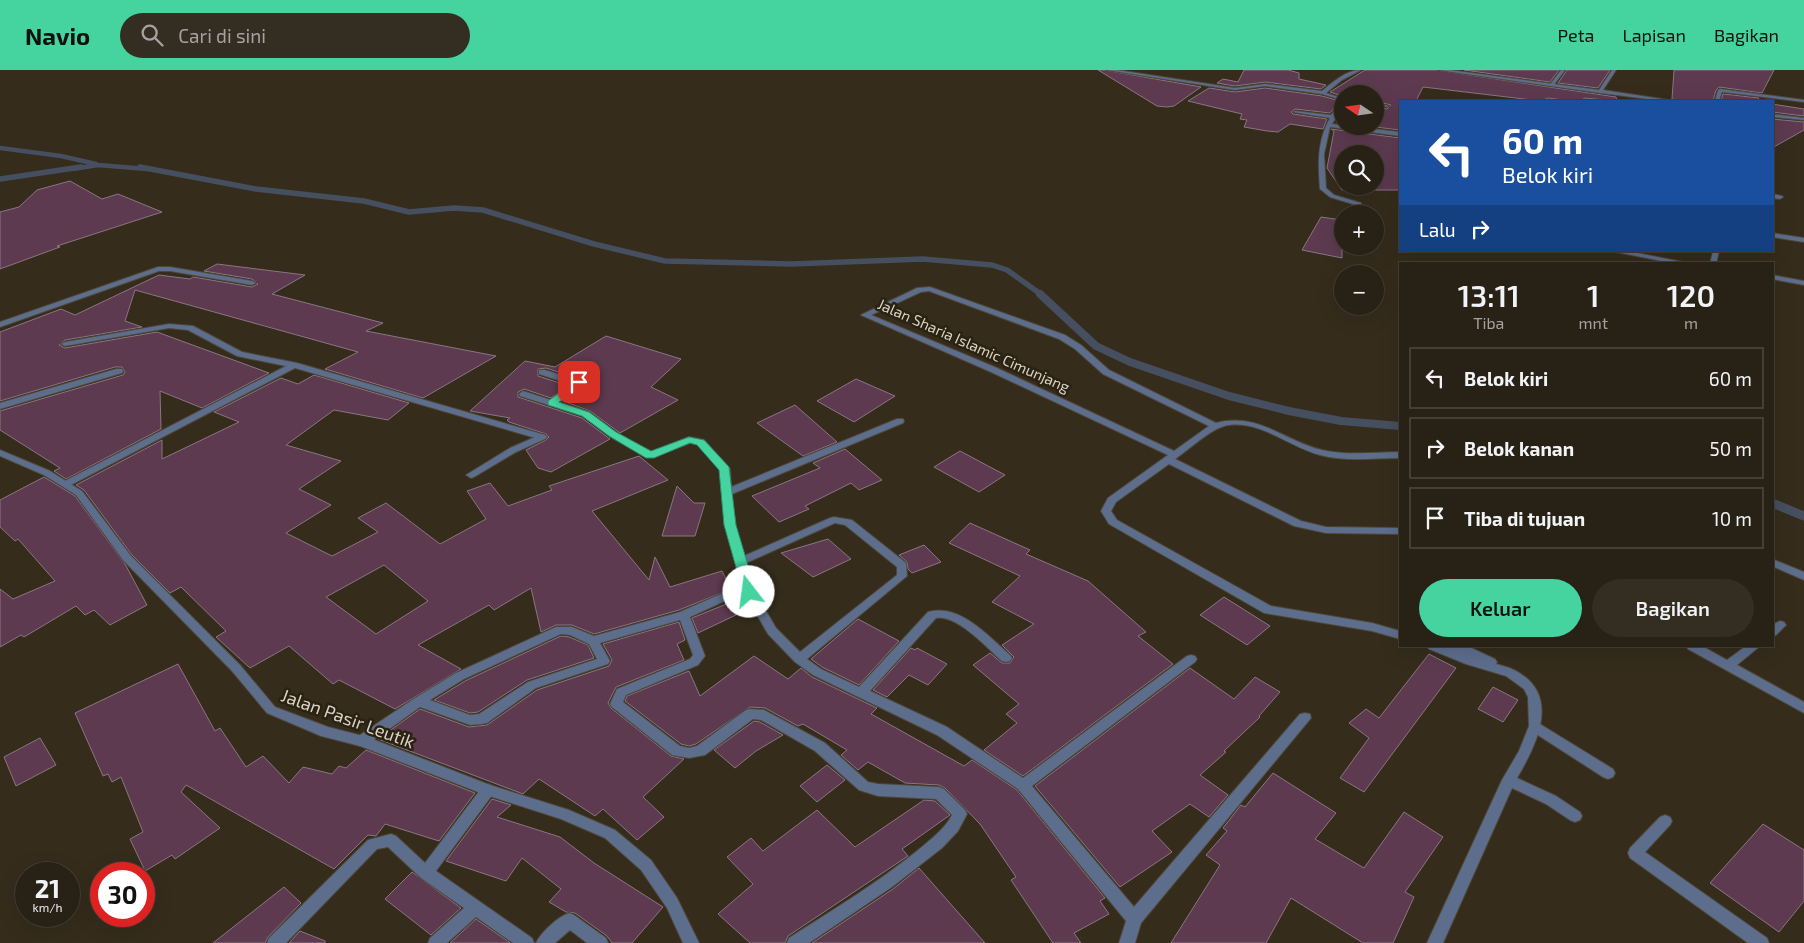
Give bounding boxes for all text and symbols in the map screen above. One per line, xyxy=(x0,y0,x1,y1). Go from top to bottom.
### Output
search box xyxy=(120,13,470,58)
text: Navio xyxy=(25,21,90,50)
icon: search xyxy=(138,21,166,49)
text: Cari di sini xyxy=(178,24,266,47)
text: Peta xyxy=(1557,24,1594,46)
text: Lapisan xyxy=(1622,24,1686,46)
text: Bagikan xyxy=(1714,24,1779,46)
north arrow xyxy=(1334,85,1384,135)
map controls xyxy=(1334,85,1384,315)
text: 60 m xyxy=(1502,119,1583,161)
icon: left xyxy=(1419,120,1484,185)
button: search xyxy=(1334,145,1384,195)
text: Belok kiri xyxy=(1502,161,1593,187)
button: + xyxy=(1334,205,1384,255)
icon: right xyxy=(1466,215,1494,243)
text: Lalu xyxy=(1419,218,1456,241)
button: − xyxy=(1334,265,1384,315)
text: 13:11 xyxy=(1458,277,1520,313)
text: 1 xyxy=(1587,277,1600,313)
text: 120 xyxy=(1667,277,1715,313)
street label: Jalan Sharia Islamic Cimunjang xyxy=(875,294,1073,397)
text: Tiba xyxy=(1473,313,1504,332)
text: mnt xyxy=(1579,313,1608,332)
text: m xyxy=(1684,313,1698,332)
pin xyxy=(558,361,600,403)
icon: left xyxy=(1421,364,1449,392)
text: Belok kiri xyxy=(1464,367,1548,390)
text: 60 m xyxy=(1709,367,1752,390)
icon: arrive xyxy=(565,368,593,396)
icon: right xyxy=(1421,434,1449,462)
text: Belok kanan xyxy=(1464,437,1574,460)
text: 50 m xyxy=(1709,437,1752,460)
icon: arrive xyxy=(1421,504,1449,532)
text: Tiba di tujuan xyxy=(1464,507,1585,530)
text: 10 m xyxy=(1712,507,1752,530)
position arrow xyxy=(722,565,774,617)
button: Keluar xyxy=(1419,579,1582,637)
button: Bagikan xyxy=(1592,579,1754,637)
street label: Jalan Pasir Leutik xyxy=(278,684,418,752)
speed limit sign: 30 xyxy=(90,862,155,927)
text: 21 xyxy=(35,873,60,903)
text: km/h xyxy=(33,900,62,914)

